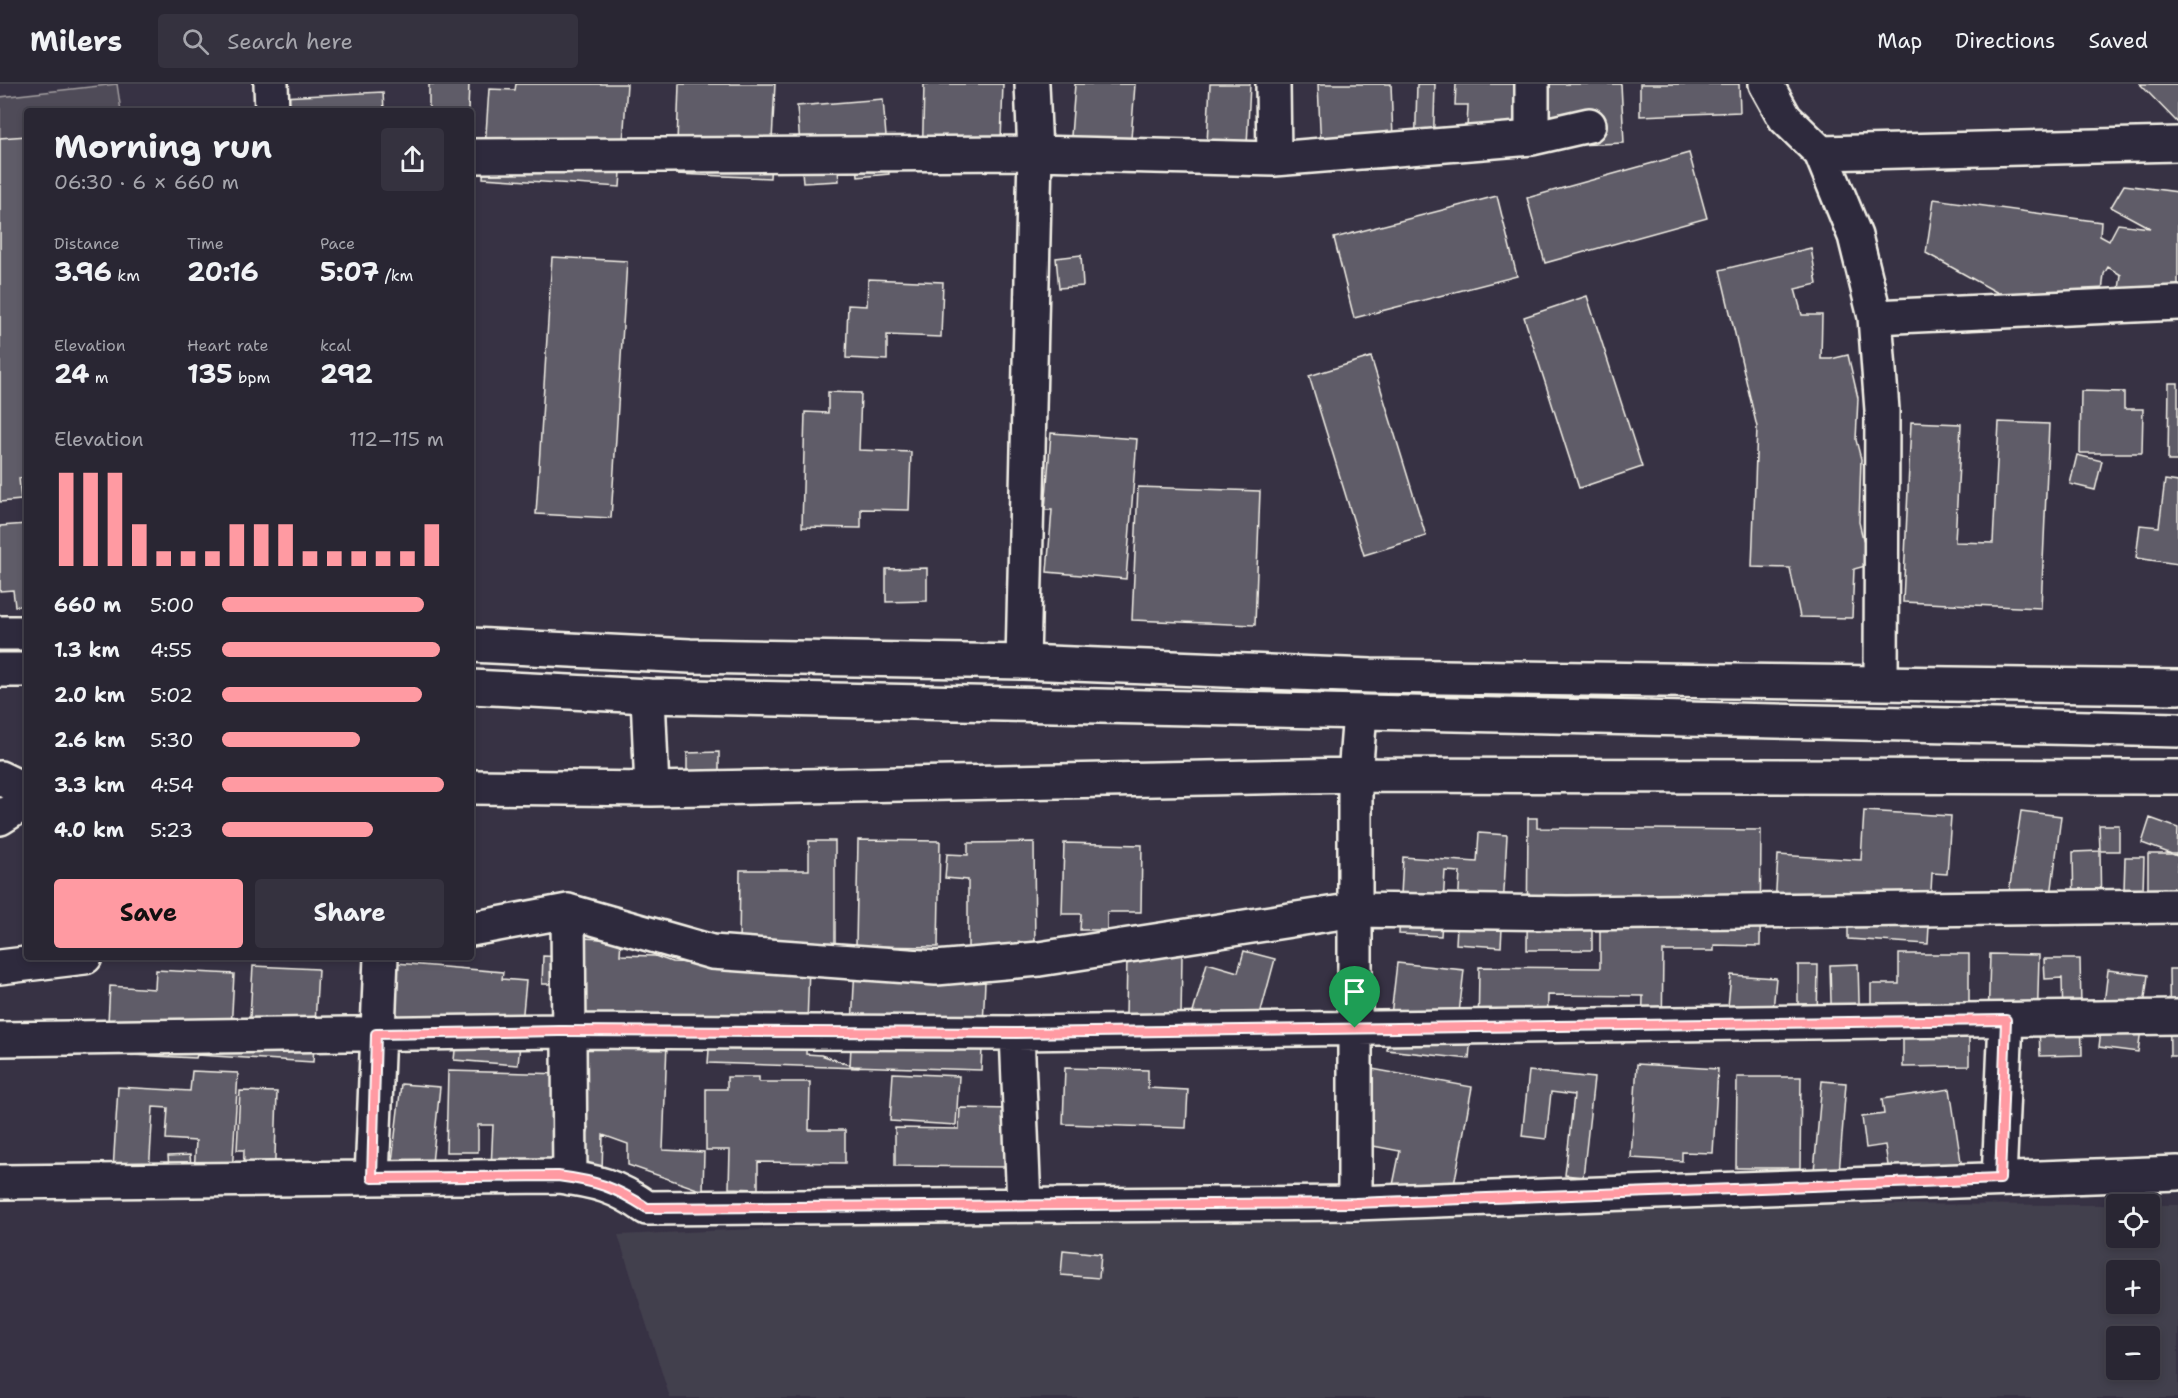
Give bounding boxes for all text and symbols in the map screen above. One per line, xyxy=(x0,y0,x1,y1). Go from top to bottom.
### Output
search box xyxy=(158,14,578,68)
text: Milers xyxy=(30,22,122,60)
icon: search xyxy=(179,25,212,58)
text: Search here xyxy=(227,27,353,56)
text: Map xyxy=(1877,27,1922,55)
text: Directions xyxy=(1955,27,2055,55)
text: Saved xyxy=(2088,27,2148,55)
text: Morning run xyxy=(54,124,272,169)
button: share xyxy=(381,128,444,191)
text: 06:30 · 6 × 660 m xyxy=(54,169,239,195)
text: Distance xyxy=(54,233,120,254)
text: Time xyxy=(187,233,224,254)
text: Pace xyxy=(320,233,355,254)
text: 3.96 xyxy=(54,254,112,289)
text: 20:16 xyxy=(187,254,259,289)
text: 5:07 xyxy=(320,254,379,289)
text: km xyxy=(112,265,140,286)
text: /km xyxy=(379,265,413,286)
text: Elevation xyxy=(54,335,126,356)
text: Heart rate xyxy=(187,335,269,356)
text: kcal xyxy=(320,335,351,356)
text: 24 xyxy=(54,356,89,391)
text: 135 xyxy=(187,356,233,391)
text: 292 xyxy=(320,356,373,391)
text: m xyxy=(89,367,109,388)
text: bpm xyxy=(233,367,270,388)
text: Elevation xyxy=(54,426,144,452)
text: 112–115 m xyxy=(349,426,444,452)
text: 660 m xyxy=(54,592,121,618)
text: 5:00 xyxy=(150,592,194,618)
text: 1.3 km xyxy=(54,637,120,663)
text: 4:55 xyxy=(150,637,192,663)
text: 2.0 km xyxy=(54,682,125,708)
text: 5:02 xyxy=(150,682,193,708)
text: 2.6 km xyxy=(54,727,125,753)
text: 5:30 xyxy=(150,727,194,753)
text: 3.3 km xyxy=(54,772,125,798)
text: 4:54 xyxy=(150,772,194,798)
text: 4.0 km xyxy=(54,817,124,843)
text: 5:23 xyxy=(150,817,193,843)
button: Save xyxy=(54,879,243,948)
button: Share xyxy=(255,879,444,948)
pin xyxy=(1329,966,1380,1028)
icon: arrive xyxy=(1338,975,1371,1008)
map controls xyxy=(2106,1194,2160,1380)
button: locate xyxy=(2106,1194,2160,1248)
button: + xyxy=(2106,1260,2160,1314)
button: − xyxy=(2106,1326,2160,1380)

